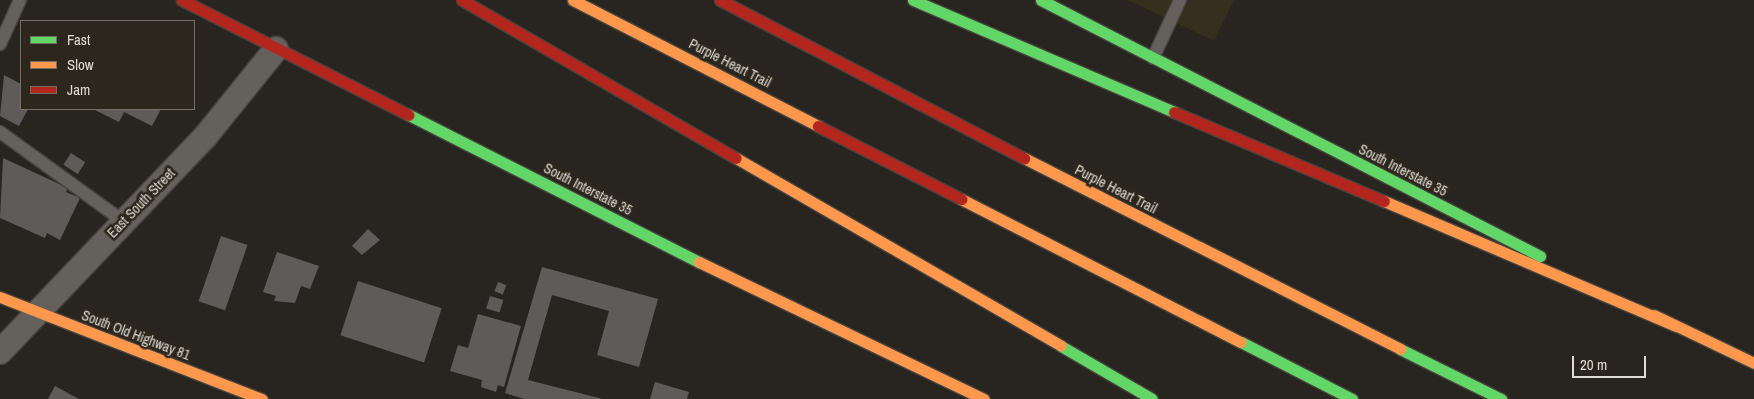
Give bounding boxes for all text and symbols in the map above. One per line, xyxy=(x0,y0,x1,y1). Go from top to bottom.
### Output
legend xyxy=(20,20,195,110)
text: Fast xyxy=(67,29,90,50)
street label: Purple Heart Trail xyxy=(686,35,774,91)
text: Slow xyxy=(67,54,94,75)
text: Jam xyxy=(67,79,90,100)
street label: South Interstate 35 xyxy=(1356,140,1450,200)
street label: South Interstate 35 xyxy=(541,159,635,219)
street label: Purple Heart Trail xyxy=(1072,161,1160,217)
street label: East South Street xyxy=(104,165,178,241)
street label: South Old Highway 81 xyxy=(79,307,193,363)
scale bar xyxy=(1574,346,1648,378)
text: 20 m xyxy=(1580,354,1607,375)

